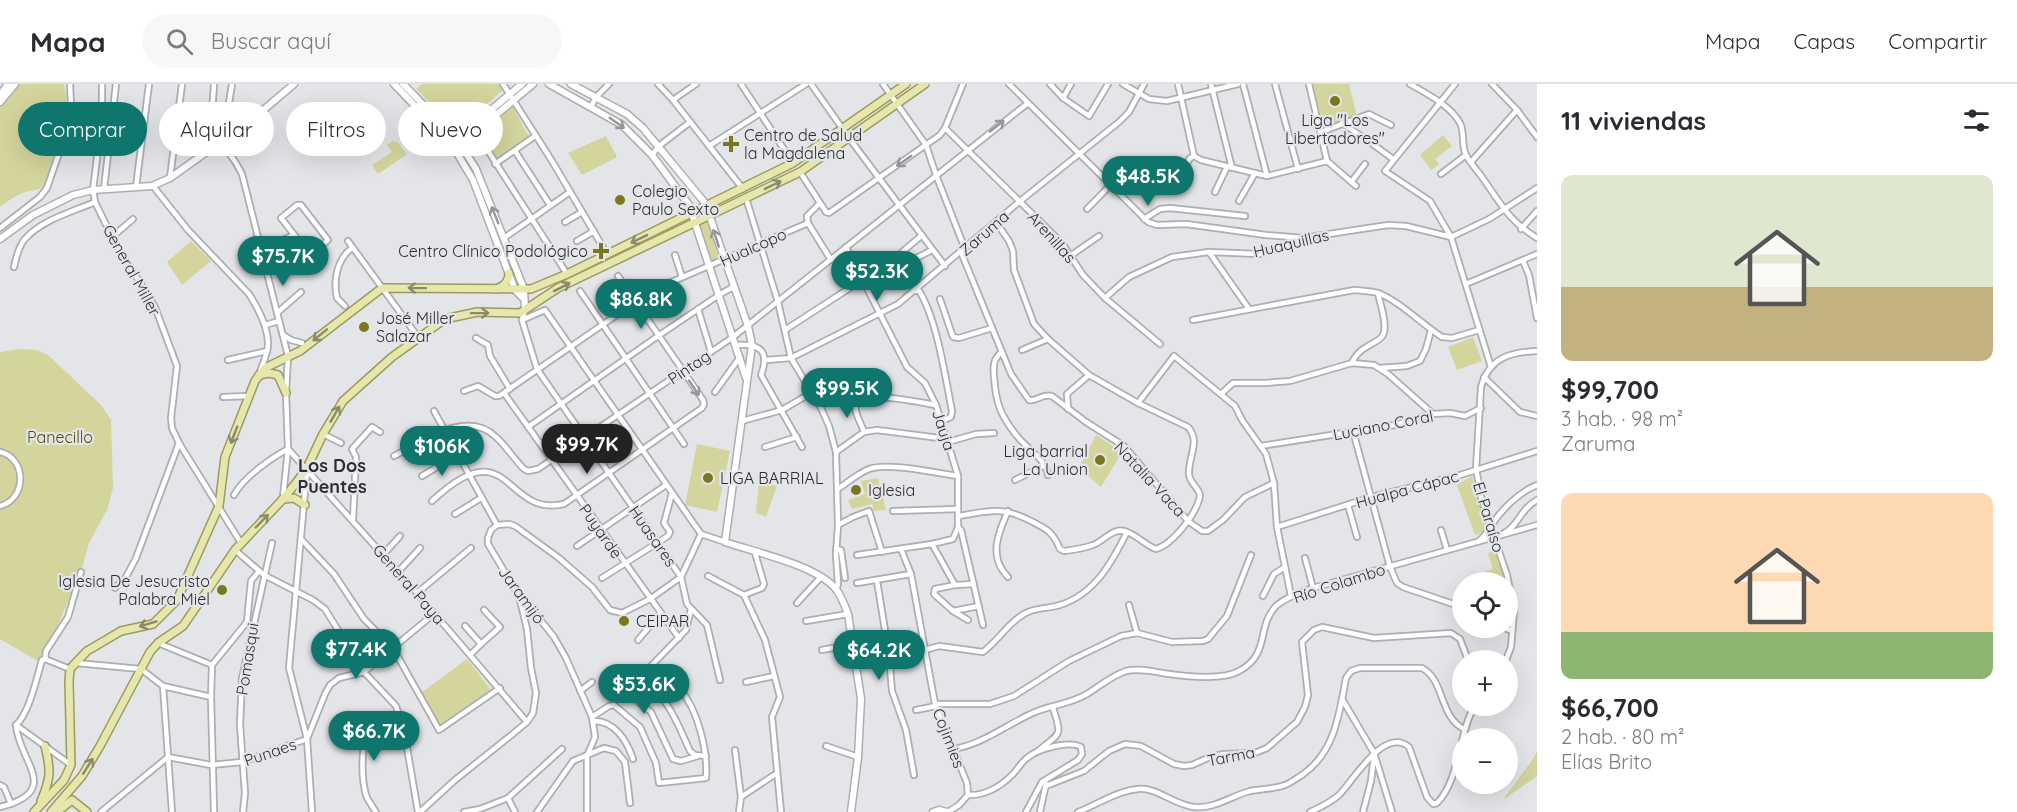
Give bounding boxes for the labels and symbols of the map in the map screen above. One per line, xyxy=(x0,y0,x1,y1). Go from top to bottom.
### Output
marker: Liga "Los Libertadores" xyxy=(1328,94,1342,108)
place label: Liga "Los Libertadores" xyxy=(1285,110,1385,148)
one-way arrow xyxy=(609,117,625,129)
one-way arrow xyxy=(989,120,1005,133)
place label: Centro de Salud la Magdalena xyxy=(744,125,862,163)
marker: Centro de Salud la Magdalena xyxy=(722,135,740,153)
one-way arrow xyxy=(896,155,912,167)
pin: $48.5K xyxy=(1099,156,1197,207)
one-way arrow xyxy=(764,179,782,191)
place label: Colegio Paulo Sexto xyxy=(632,181,719,219)
marker: Colegio Paulo Sexto xyxy=(613,193,627,207)
one-way arrow xyxy=(489,206,500,225)
street label: Zaruma xyxy=(955,206,1013,260)
street label: Arenillas xyxy=(1024,207,1080,267)
street label: General Miller xyxy=(99,221,165,319)
street label: Hualcopo xyxy=(716,223,790,271)
street label: Huaquillas xyxy=(1251,225,1331,261)
one-way arrow xyxy=(710,229,721,248)
one-way arrow xyxy=(631,233,649,245)
pin: $75.7K xyxy=(234,236,332,287)
place label: Centro Clínico Podológico xyxy=(398,241,588,261)
marker: Centro Clínico Podológico xyxy=(592,242,610,260)
pin: $52.3K xyxy=(828,251,926,302)
pin: $86.8K xyxy=(592,279,690,330)
one-way arrow xyxy=(552,281,570,292)
one-way arrow xyxy=(407,282,427,294)
one-way arrow xyxy=(469,307,489,318)
place label: José Miller Salazar xyxy=(376,308,455,346)
marker: José Miller Salazar xyxy=(357,320,371,334)
one-way arrow xyxy=(312,329,328,342)
street label: Pintag xyxy=(664,345,714,389)
pin: $99.5K xyxy=(798,368,896,419)
one-way arrow xyxy=(688,380,700,396)
street label: Luciano Coral xyxy=(1331,405,1435,445)
one-way arrow xyxy=(329,406,341,423)
street label: Jauja xyxy=(928,407,960,453)
pin: $99.7K xyxy=(538,424,636,475)
one-way arrow xyxy=(227,426,238,444)
pin: $106K xyxy=(400,426,484,477)
park label: Panecillo xyxy=(27,427,93,447)
street label: Natalia Vaca xyxy=(1110,437,1190,521)
place label: Liga barrial La Union xyxy=(1004,441,1088,479)
marker: Liga barrial La Union xyxy=(1093,453,1107,467)
district label: Los Dos Puentes xyxy=(297,454,367,498)
street label: Hualpa Cápac xyxy=(1353,466,1461,512)
place label: LIGA BARRIAL xyxy=(720,468,824,488)
marker: LIGA BARRIAL xyxy=(701,471,715,485)
street label: El Paraíso xyxy=(1469,479,1509,555)
place label: Iglesia xyxy=(868,480,915,500)
marker: Iglesia xyxy=(849,483,863,497)
street label: Puyarde xyxy=(575,500,627,562)
street label: Huasares xyxy=(625,502,681,570)
one-way arrow xyxy=(255,514,269,529)
street label: General Paya xyxy=(369,540,449,628)
street label: Río Colambo xyxy=(1290,559,1388,607)
street label: Jaramijó xyxy=(494,562,550,628)
place label: Iglesia De Jesucristo Palabra Miel xyxy=(58,571,210,609)
marker: Iglesia De Jesucristo Palabra Miel xyxy=(215,583,229,597)
place label: CEIPAR xyxy=(636,611,690,631)
marker: CEIPAR xyxy=(617,614,631,628)
one-way arrow xyxy=(138,619,157,630)
street label: Pomasqui xyxy=(231,621,263,697)
pin: $77.4K xyxy=(307,629,405,680)
pin: $64.2K xyxy=(830,630,928,681)
pin: $53.6K xyxy=(595,664,693,715)
street label: Cojimies xyxy=(928,705,970,771)
pin: $66.7K xyxy=(325,711,423,762)
street label: Punaes xyxy=(241,734,299,770)
street label: Tarma xyxy=(1205,742,1257,770)
one-way arrow xyxy=(81,758,94,775)

